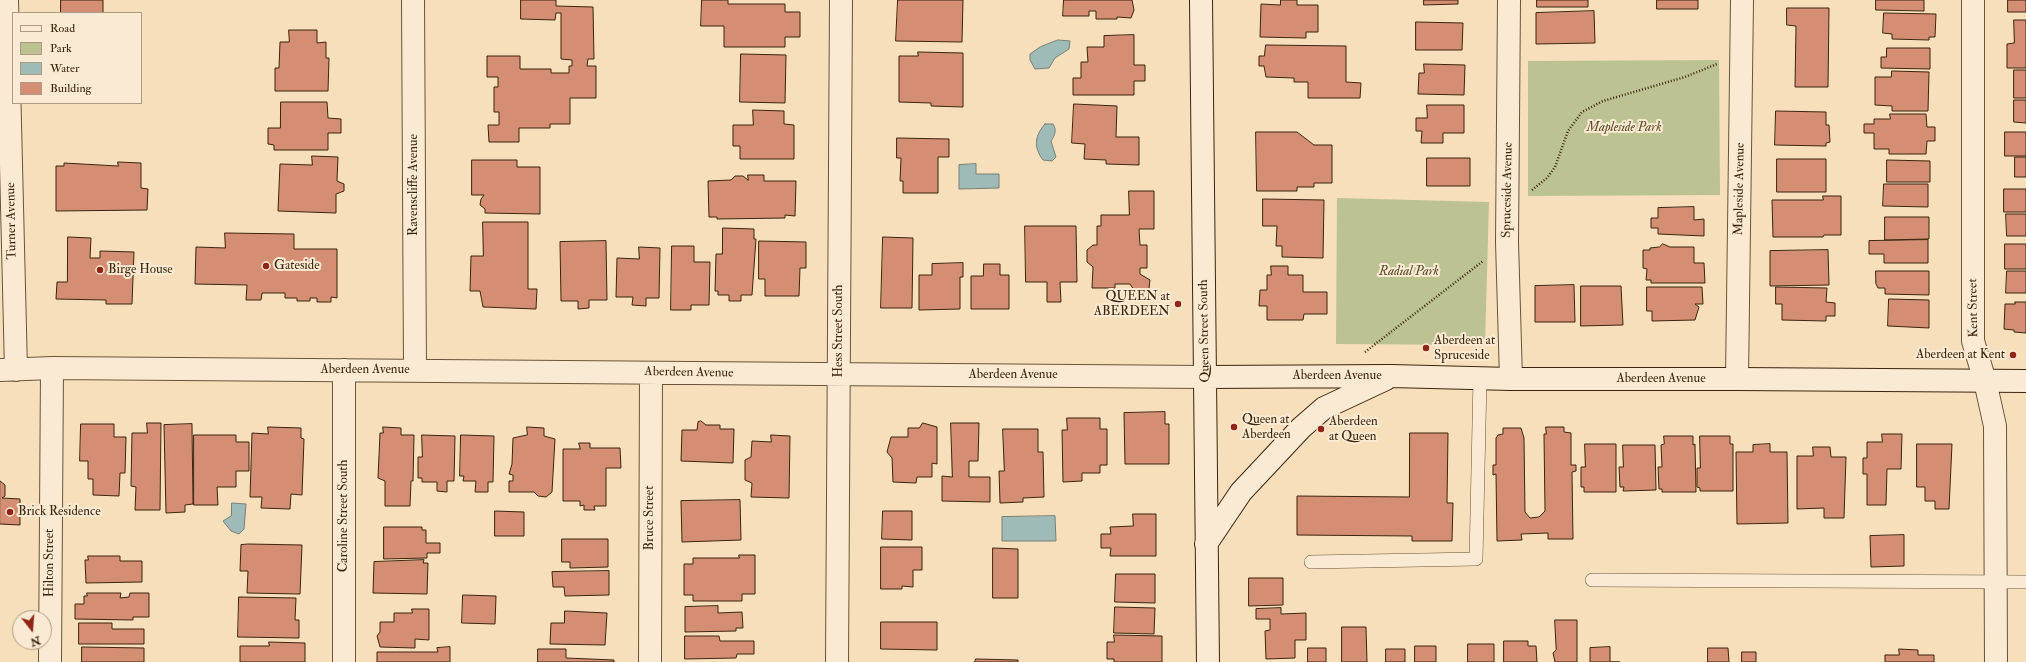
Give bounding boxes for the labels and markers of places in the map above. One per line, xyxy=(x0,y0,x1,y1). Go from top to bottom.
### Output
place label: Gateside xyxy=(274,258,320,274)
marker: Gateside xyxy=(261,261,271,271)
place label: Birge House xyxy=(108,262,173,278)
marker: Birge House xyxy=(95,265,105,275)
place label: QUEEN at ABERDEEN xyxy=(1094,289,1170,320)
marker: QUEEN at ABERDEEN xyxy=(1173,299,1183,309)
place label: Aberdeen at Spruceside xyxy=(1434,333,1495,364)
marker: Aberdeen at Spruceside xyxy=(1421,343,1431,353)
place label: Aberdeen at Kent xyxy=(1916,347,2005,363)
marker: Aberdeen at Kent xyxy=(2008,350,2018,360)
place label: Queen at Aberdeen xyxy=(1242,412,1291,443)
place label: Aberdeen at Queen xyxy=(1329,414,1378,445)
marker: Queen at Aberdeen xyxy=(1229,422,1239,432)
marker: Aberdeen at Queen xyxy=(1316,424,1326,434)
place label: Brick Residence xyxy=(18,504,101,520)
marker: Brick Residence xyxy=(5,507,15,517)

